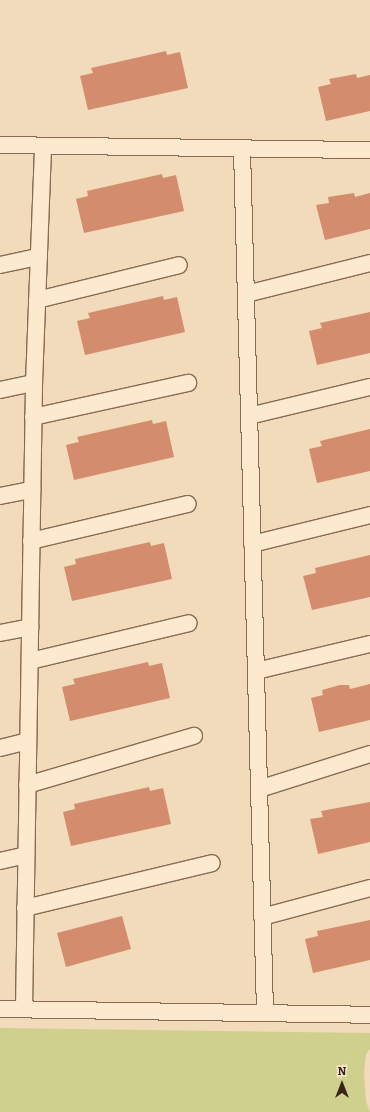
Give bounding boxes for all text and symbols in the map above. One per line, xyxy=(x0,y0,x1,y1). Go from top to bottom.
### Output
north arrow xyxy=(322,1064,362,1104)
text: N xyxy=(338,1065,346,1078)

